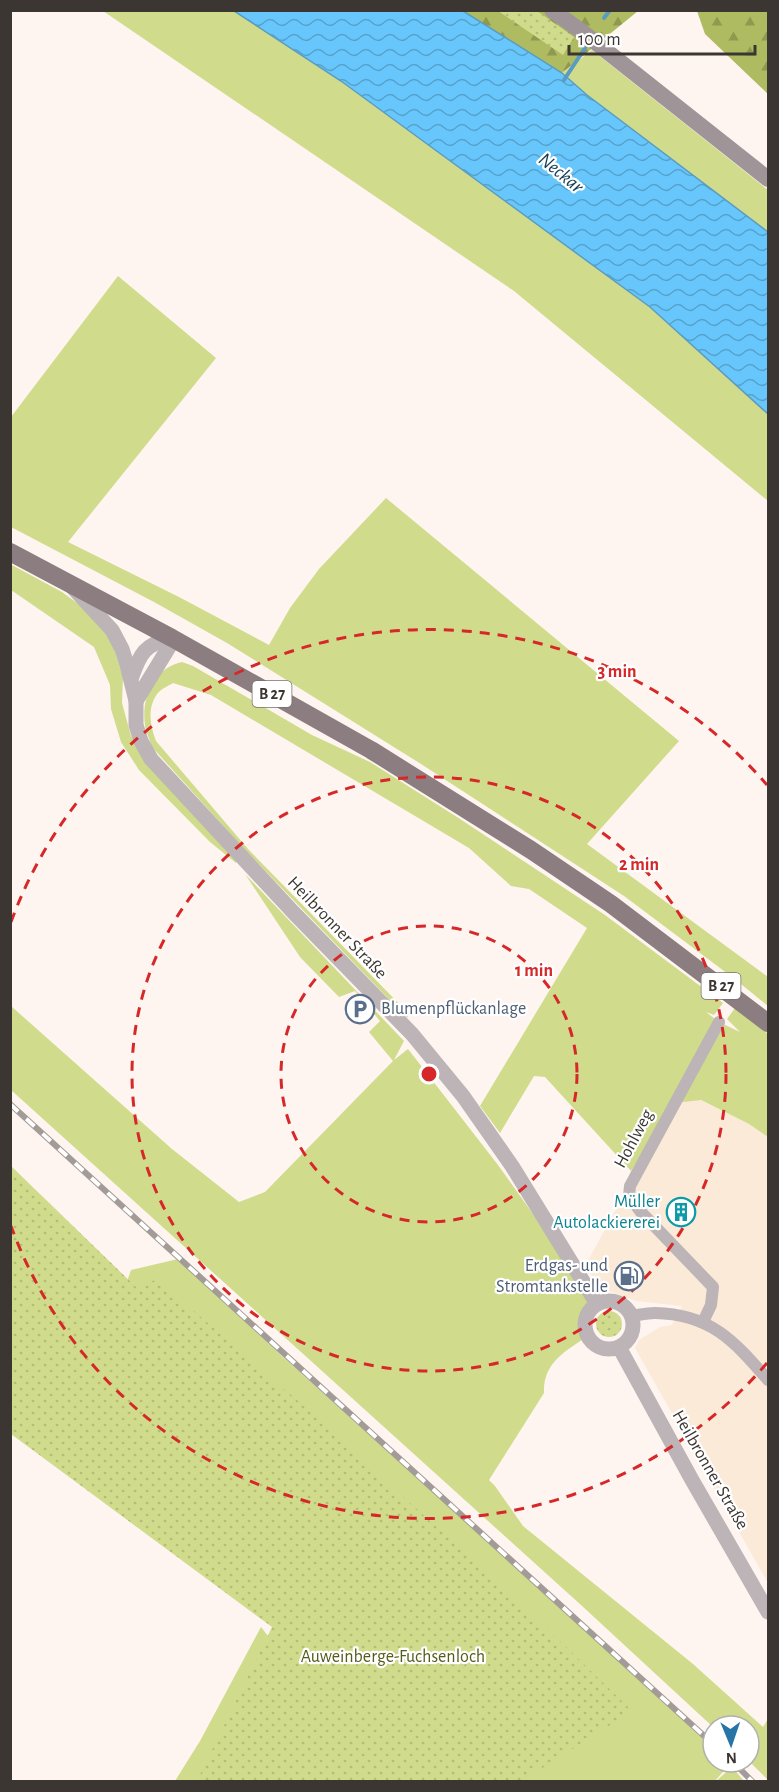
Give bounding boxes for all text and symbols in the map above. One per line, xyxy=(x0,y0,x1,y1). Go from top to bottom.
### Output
scale bar xyxy=(569,18,755,56)
text: 100 m xyxy=(578,31,621,49)
water label: Neckar xyxy=(535,149,588,197)
text: 3 min xyxy=(597,663,637,681)
road number: B 27 xyxy=(252,681,292,707)
text: 2 min xyxy=(619,856,659,874)
street label: Heilbronner Straße xyxy=(284,873,390,983)
text: 1 min xyxy=(515,962,553,980)
road number: B 27 xyxy=(702,973,740,999)
parking icon: Blumenpflückanlage xyxy=(344,993,376,1025)
place label: Blumenpflückanlage xyxy=(381,1000,526,1018)
centre of rings xyxy=(419,1064,439,1084)
street label: Hohlweg xyxy=(611,1107,657,1171)
place label: Müller Autolackiererei xyxy=(553,1193,660,1232)
building icon: Müller Autolackiererei xyxy=(665,1196,697,1228)
place label: Erdgas- und Stromtankstelle xyxy=(496,1257,608,1296)
fuel station icon: Erdgas- und Stromtankstelle xyxy=(613,1260,645,1292)
street label: Heilbronner Straße xyxy=(669,1407,751,1533)
park label: Auweinberge-Fuchsenloch xyxy=(301,1648,485,1666)
north arrow xyxy=(701,1714,761,1774)
text: N xyxy=(726,1750,737,1766)

